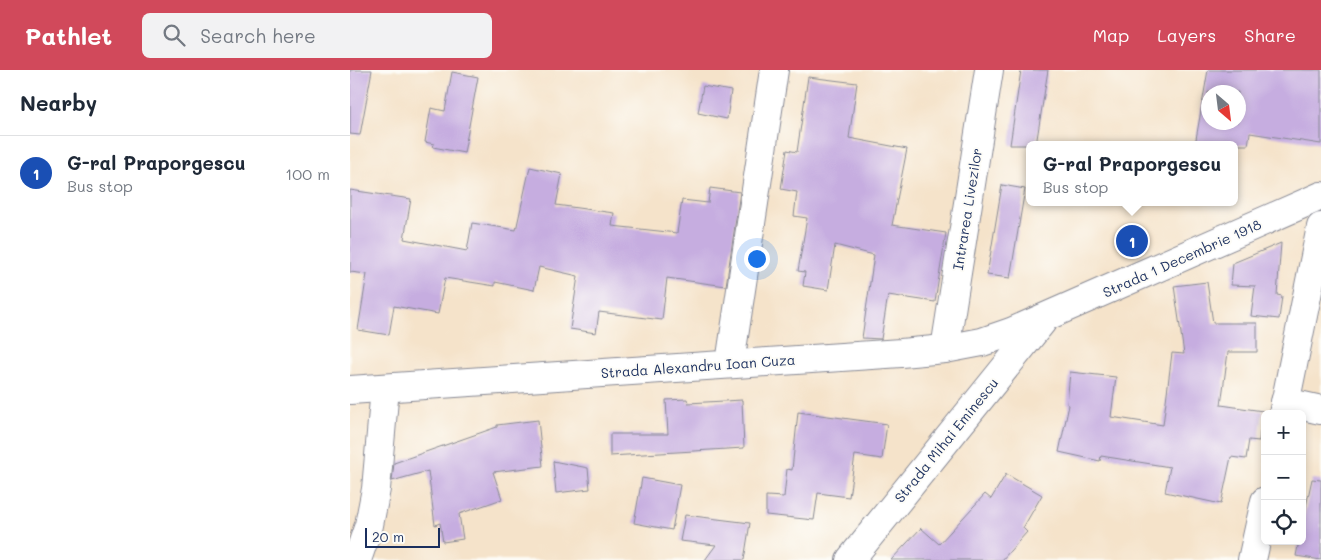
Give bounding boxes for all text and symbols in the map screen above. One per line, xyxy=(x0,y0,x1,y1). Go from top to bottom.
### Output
search box xyxy=(142,13,492,58)
text: Pathlet xyxy=(25,20,112,51)
icon: search xyxy=(160,21,188,49)
text: Search here xyxy=(200,23,316,48)
text: Map xyxy=(1093,23,1129,47)
text: Layers xyxy=(1157,23,1216,47)
text: Share xyxy=(1244,23,1296,47)
north arrow xyxy=(1201,85,1246,130)
text: Nearby xyxy=(20,89,97,116)
popup xyxy=(1026,141,1238,206)
street label: Intrarea Livezilor xyxy=(948,147,986,271)
text: G-ral Praporgescu xyxy=(67,150,246,175)
text: G-ral Praporgescu xyxy=(1043,151,1221,176)
text: 1 xyxy=(32,163,40,184)
text: 100 m xyxy=(285,163,330,184)
text: Bus stop xyxy=(67,175,133,196)
text: Bus stop xyxy=(1043,176,1108,197)
street label: Strada 1 Decembrie 1918 xyxy=(1100,215,1264,301)
pin: 1 xyxy=(1116,222,1148,260)
your location xyxy=(744,246,770,272)
street label: Strada Alexandru Ioan Cuza xyxy=(600,350,796,382)
street label: Strada Mihai Eminescu xyxy=(890,374,1002,506)
map controls xyxy=(1261,410,1306,545)
button: + xyxy=(1261,410,1306,455)
button: − xyxy=(1261,455,1306,500)
button: locate xyxy=(1261,500,1306,545)
scale bar xyxy=(365,525,440,548)
text: 20 m xyxy=(372,527,404,546)

